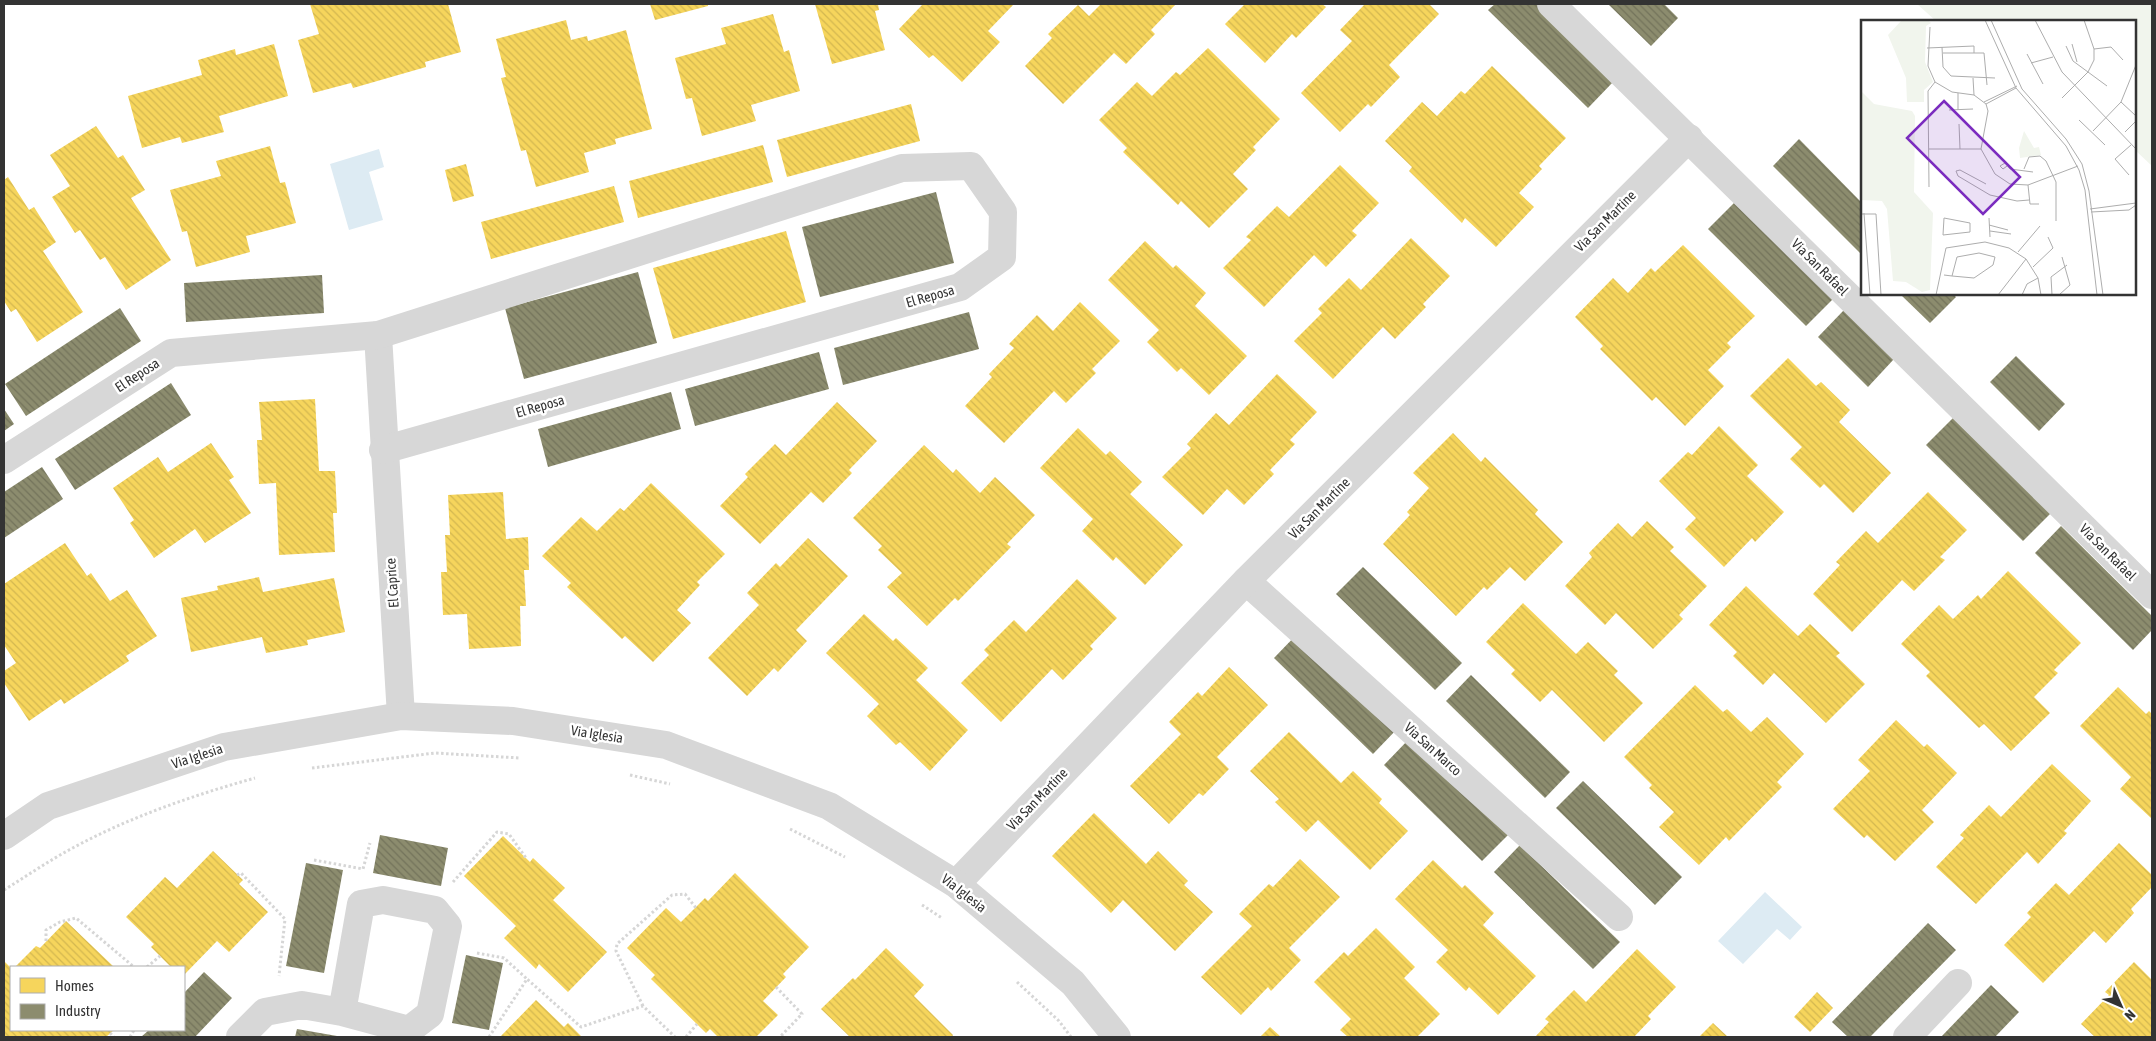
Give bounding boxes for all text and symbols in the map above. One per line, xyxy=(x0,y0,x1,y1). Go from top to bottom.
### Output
inset map xyxy=(1861,20,2136,295)
street label: Via San Martine xyxy=(1571,187,1639,255)
street label: Via San Rafael xyxy=(1788,235,1852,299)
street label: El Reposa xyxy=(904,281,956,311)
street label: El Reposa xyxy=(112,355,162,395)
street label: El Reposa xyxy=(514,391,566,421)
street label: Via San Martine xyxy=(1285,474,1353,542)
street label: Via San Rafael xyxy=(2076,520,2140,584)
street label: El Caprice xyxy=(382,558,402,608)
street label: Via San Marco xyxy=(1401,719,1465,779)
street label: Via Iglesia xyxy=(570,722,624,746)
street label: Via Iglesia xyxy=(169,740,225,772)
street label: Via San Martine xyxy=(1003,765,1071,833)
street label: Via Iglesia xyxy=(938,870,990,916)
legend xyxy=(10,966,185,1031)
text: Homes xyxy=(55,977,94,994)
north arrow xyxy=(2096,981,2146,1031)
text: Industry xyxy=(55,1002,101,1019)
text: N xyxy=(2122,1007,2139,1024)

